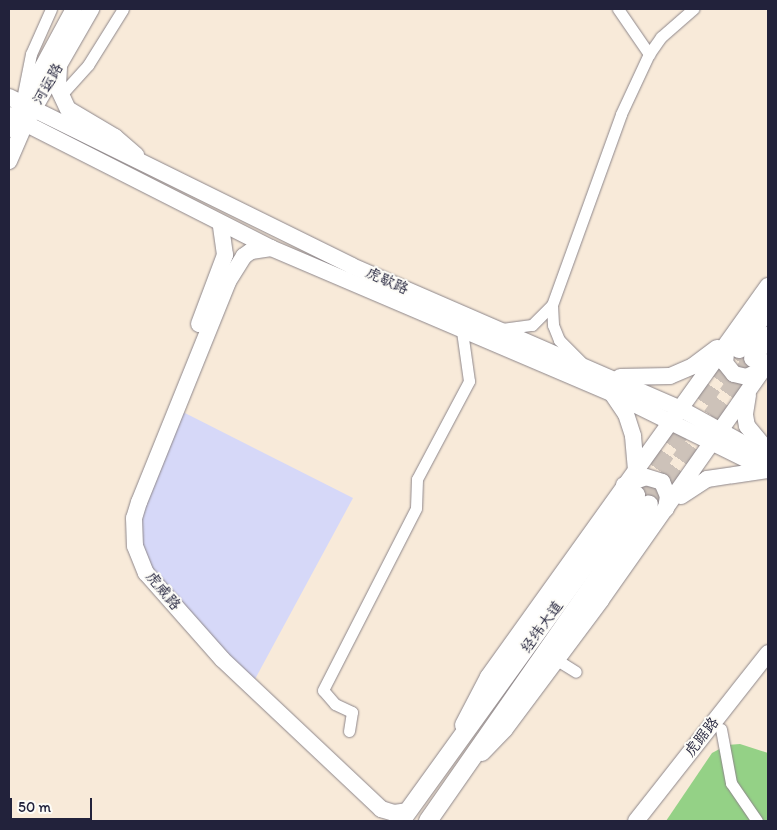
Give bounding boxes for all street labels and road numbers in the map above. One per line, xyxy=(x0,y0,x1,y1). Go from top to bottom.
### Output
street label: 河运路 xyxy=(29,60,67,108)
street label: 虎歇路 xyxy=(363,264,411,298)
street label: 虎威路 xyxy=(142,568,184,614)
street label: 经纬大道 xyxy=(517,597,567,657)
street label: 虎踞路 xyxy=(681,714,723,760)

